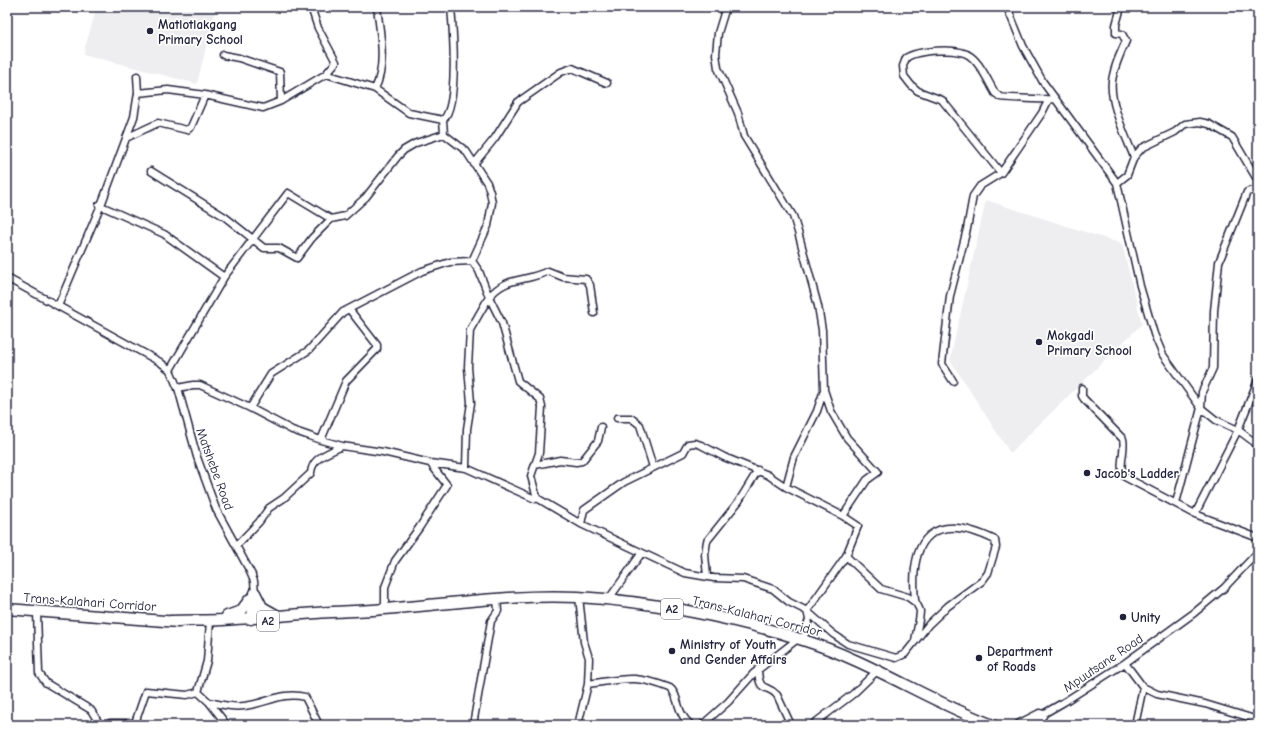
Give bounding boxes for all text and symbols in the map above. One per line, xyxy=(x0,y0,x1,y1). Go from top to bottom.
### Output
place label: Matlotlakgang Primary School xyxy=(158,17,243,47)
marker: Matlotlakgang Primary School xyxy=(145,26,155,36)
place label: Mokgadi Primary School xyxy=(1047,328,1132,358)
marker: Mokgadi Primary School xyxy=(1034,337,1044,347)
street label: Matshebe Road xyxy=(193,426,237,512)
place label: Jacob's Ladder xyxy=(1095,466,1179,481)
marker: Jacob's Ladder xyxy=(1082,468,1092,478)
street label: Trans-Kalahari Corridor xyxy=(23,590,158,614)
street label: Trans-Kalahari Corridor xyxy=(691,593,824,640)
road number: A2 xyxy=(661,599,683,619)
place label: Unity xyxy=(1131,610,1160,625)
road number: A2 xyxy=(257,611,279,631)
marker: Unity xyxy=(1118,612,1128,622)
street label: Mpuutsane Road xyxy=(1060,631,1146,695)
place label: Ministry of Youth and Gender Affairs xyxy=(680,637,787,667)
place label: Department of Roads xyxy=(987,644,1053,674)
marker: Ministry of Youth and Gender Affairs xyxy=(667,646,677,656)
marker: Department of Roads xyxy=(974,653,984,663)

